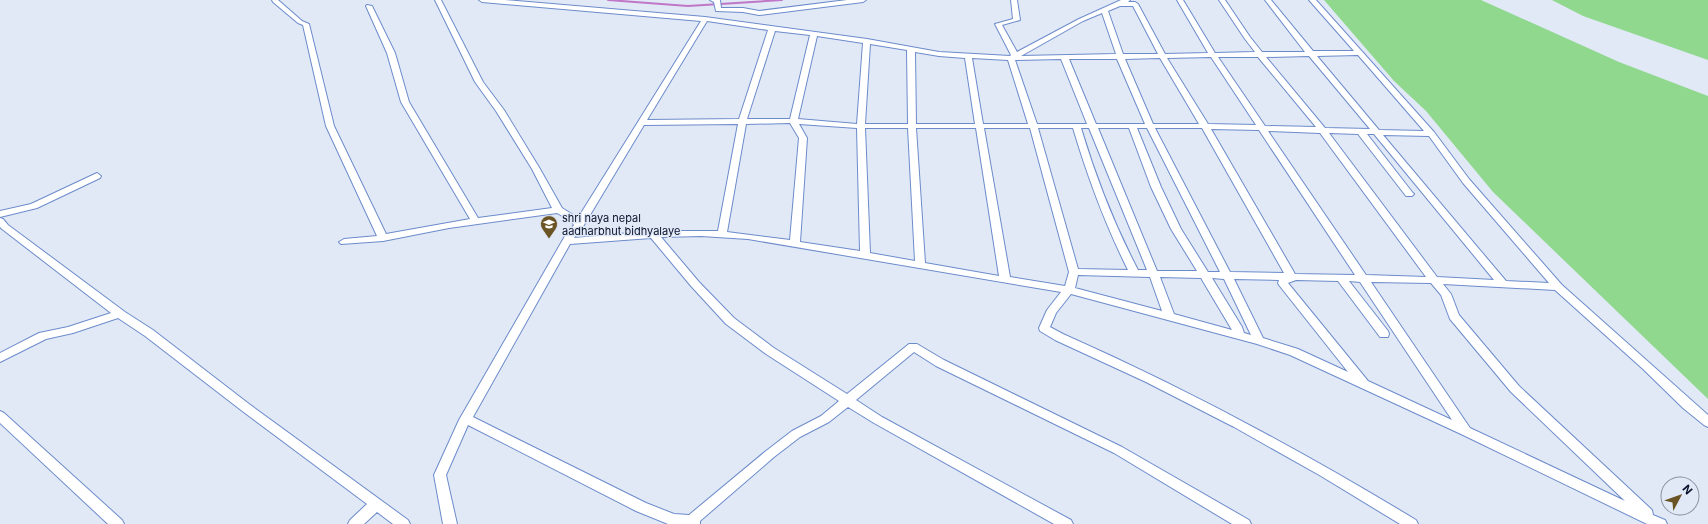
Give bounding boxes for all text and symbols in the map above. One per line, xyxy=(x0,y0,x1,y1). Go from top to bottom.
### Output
place label: shri naya nepal aadharbhut bidhyalaye xyxy=(562,211,680,238)
school or university icon: shri naya nepal aadharbhut bidhyalaye xyxy=(539,214,559,239)
north arrow xyxy=(1660,476,1700,516)
text: N xyxy=(1680,482,1696,497)

